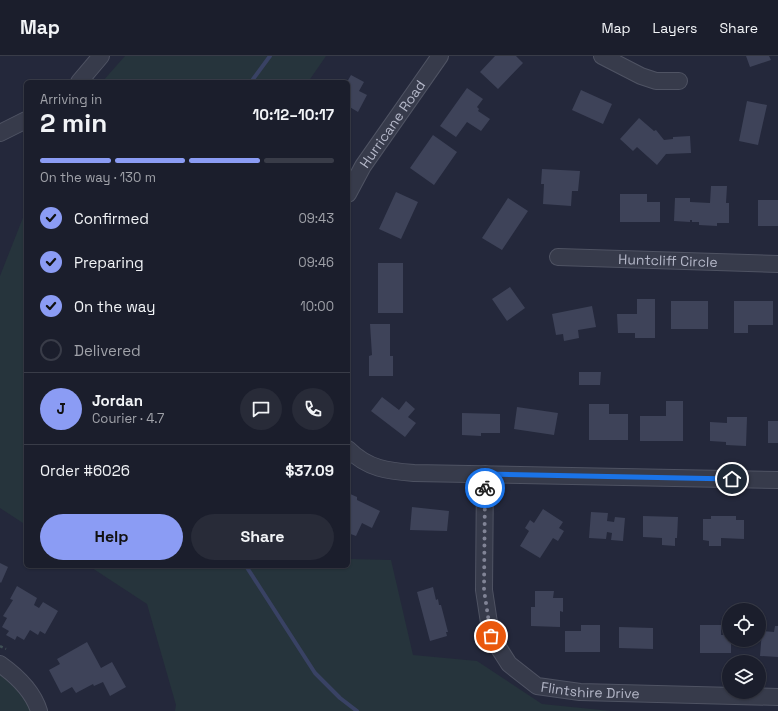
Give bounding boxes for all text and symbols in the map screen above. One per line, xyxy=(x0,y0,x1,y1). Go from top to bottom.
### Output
text: Map xyxy=(20,15,60,40)
text: Map xyxy=(601,19,631,37)
text: Layers xyxy=(653,19,697,37)
text: Share xyxy=(719,19,758,37)
street label: Hurricane Road xyxy=(355,77,429,171)
text: Arriving in xyxy=(40,91,102,108)
text: 10:12–10:17 xyxy=(253,105,334,124)
text: 2 min xyxy=(40,106,107,140)
text: On the way · 130 m xyxy=(40,169,156,186)
icon: check xyxy=(40,207,62,229)
text: Confirmed xyxy=(74,209,149,228)
text: 09:43 xyxy=(298,210,334,227)
street label: Huntcliff Circle xyxy=(618,250,718,271)
icon: check xyxy=(40,251,62,273)
text: Preparing xyxy=(74,253,144,272)
text: 09:46 xyxy=(298,254,334,271)
icon: check xyxy=(40,295,62,317)
text: On the way xyxy=(74,297,155,316)
text: 10:00 xyxy=(300,298,334,315)
text: Delivered xyxy=(74,341,141,360)
button: chat xyxy=(240,388,282,430)
button: phone xyxy=(292,388,334,430)
text: Jordan xyxy=(92,391,143,410)
text: J xyxy=(56,399,66,418)
text: Courier · 4.7 xyxy=(92,410,164,427)
text: Order #6026 xyxy=(40,461,130,480)
text: $37.09 xyxy=(285,461,334,480)
pin xyxy=(715,462,749,496)
courier xyxy=(465,468,505,508)
icon: home xyxy=(721,468,743,490)
icon: bike xyxy=(474,477,496,499)
button: Help xyxy=(40,514,183,560)
button: Share xyxy=(191,514,334,560)
map controls xyxy=(722,603,766,699)
button: locate xyxy=(722,603,766,647)
pin xyxy=(474,619,508,653)
icon: bag xyxy=(480,625,502,647)
button: layers xyxy=(722,655,766,699)
street label: Flintshire Drive xyxy=(540,678,640,703)

